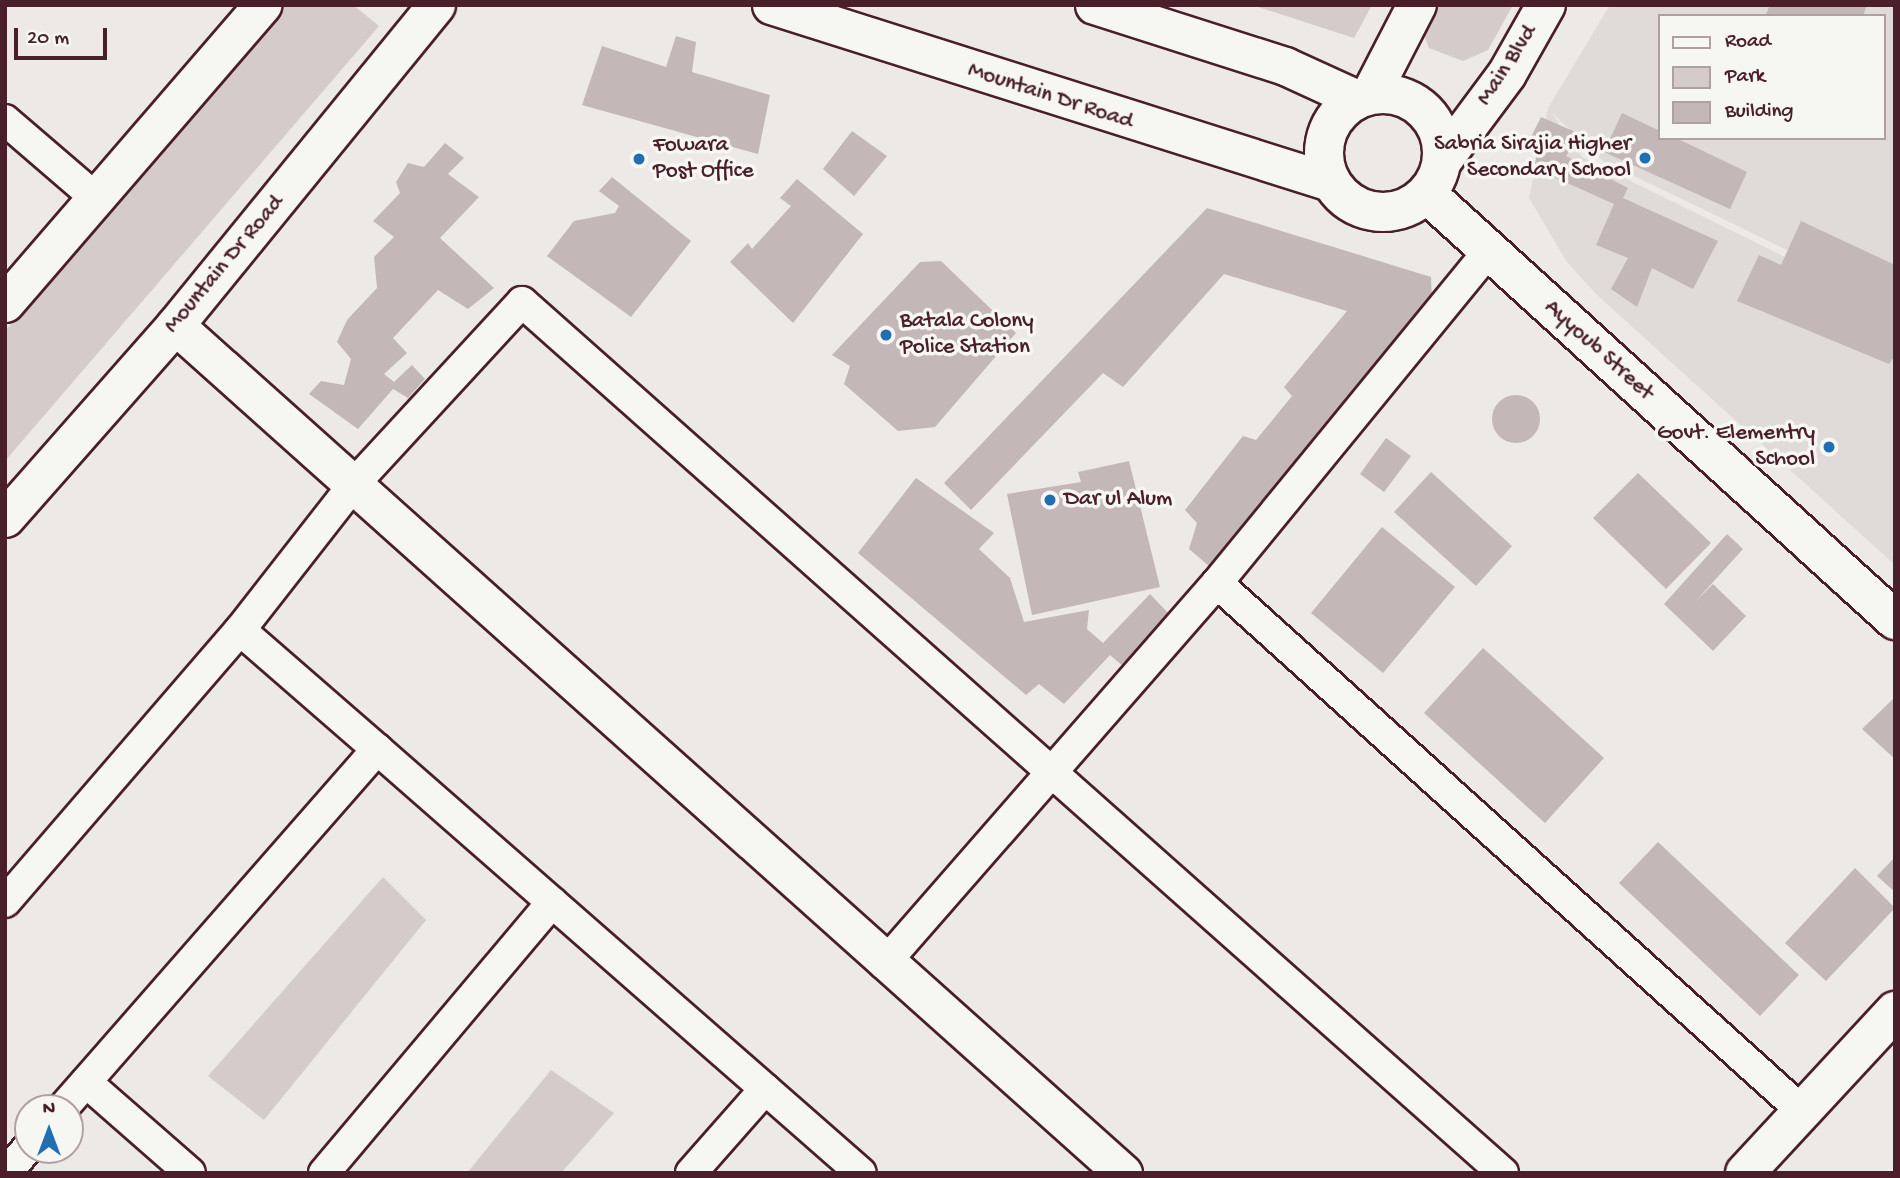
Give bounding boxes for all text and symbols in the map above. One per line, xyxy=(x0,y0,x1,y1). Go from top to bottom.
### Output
scale bar xyxy=(18,14,110,58)
legend xyxy=(1658,14,1886,140)
street label: Main Blvd xyxy=(1472,21,1544,111)
text: 20 m xyxy=(27,27,69,52)
text: Road xyxy=(1725,30,1771,55)
street label: Mountain Dr Road xyxy=(964,57,1136,137)
text: Park xyxy=(1725,65,1765,90)
text: Building xyxy=(1725,100,1794,125)
place label: Sabria Sirajia Higher Secondary School xyxy=(1434,131,1631,185)
place label: Fowara Post Office xyxy=(653,132,754,186)
marker: Sabria Sirajia Higher Secondary School xyxy=(1637,150,1653,166)
marker: Fowara Post Office xyxy=(631,151,647,167)
street label: Mountain Dr Road xyxy=(159,190,291,340)
street label: Ayyoub Street xyxy=(1538,295,1658,407)
place label: Batala Colony Police Station xyxy=(900,308,1034,362)
marker: Batala Colony Police Station xyxy=(878,327,894,343)
place label: Govt. Elementry School xyxy=(1657,420,1815,474)
marker: Govt. Elementry School xyxy=(1821,439,1837,455)
place label: Dar ul Alum xyxy=(1064,486,1172,514)
marker: Dar ul Alum xyxy=(1042,492,1058,508)
north arrow xyxy=(14,1094,84,1164)
text: N xyxy=(43,1098,55,1121)

